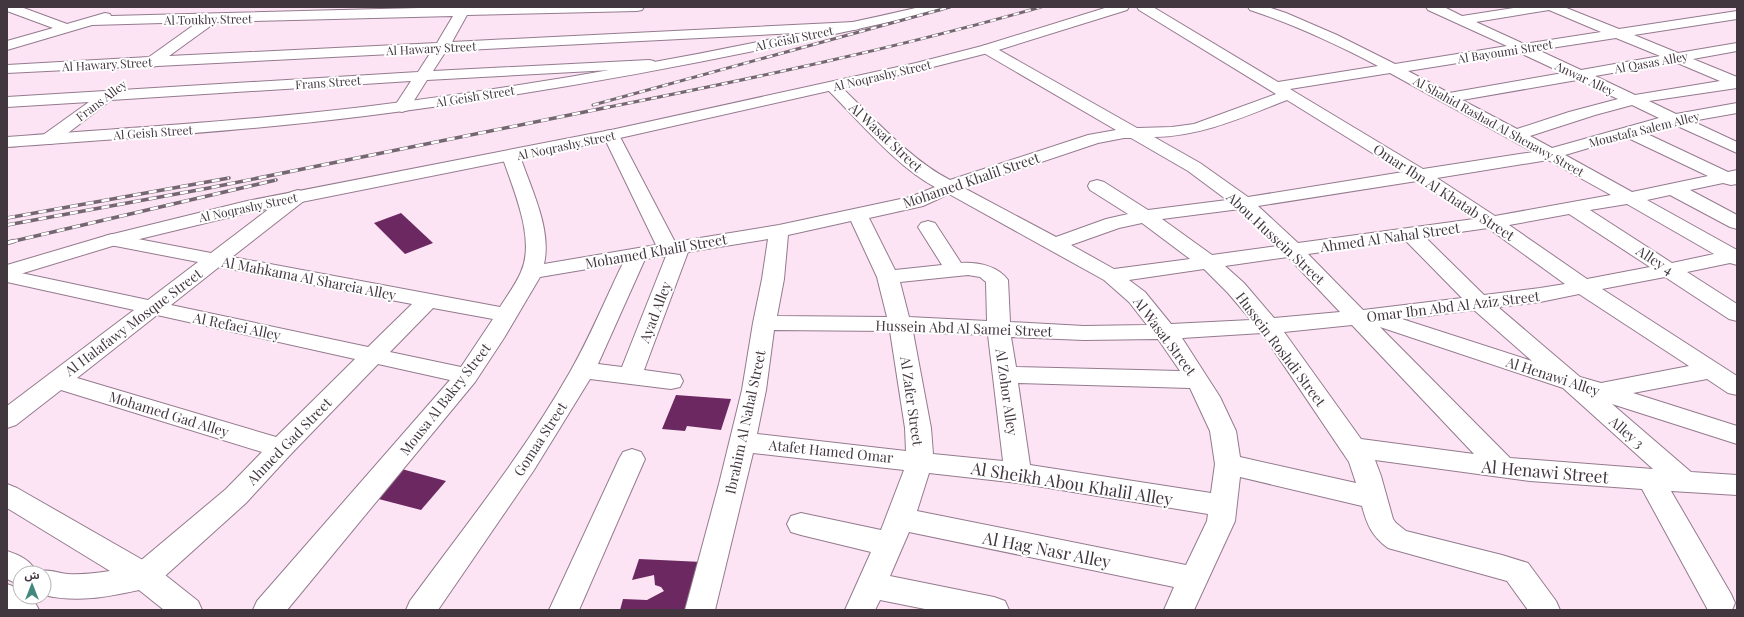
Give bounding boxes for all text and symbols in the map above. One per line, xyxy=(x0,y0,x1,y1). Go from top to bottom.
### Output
street label: Al Toukhy Street xyxy=(163,10,253,28)
street label: Al Geish Street xyxy=(752,22,835,54)
street label: Al Bayoumi Street xyxy=(1455,35,1555,67)
street label: Al Hawary Street xyxy=(384,38,477,58)
street label: Al Qasas Alley xyxy=(1612,48,1689,77)
street label: Al Hawary Street xyxy=(60,54,153,74)
street label: Al Noqrashy Street xyxy=(830,56,933,94)
street label: Anwar Alley xyxy=(1552,57,1617,99)
street label: Frans Street xyxy=(295,72,362,92)
street label: Al Shahid Rashad Al Shenawy Street xyxy=(1410,72,1588,180)
street label: Frans Alley xyxy=(72,76,130,124)
street label: Al Geish Street xyxy=(433,82,516,110)
street label: Al Wasat Street xyxy=(844,97,928,177)
street label: Moustafa Salem Alley xyxy=(1587,108,1701,150)
street label: Al Geish Street xyxy=(112,121,194,143)
street label: Al Noqrashy Street xyxy=(514,127,617,163)
street label: Omar Ibn Al Khatab Street xyxy=(1370,139,1519,245)
street label: Mohamed Khalil Street xyxy=(900,147,1043,212)
street label: Abou Hussein Street xyxy=(1222,187,1330,289)
street label: Al Noqrashy Street xyxy=(196,189,299,225)
street label: Ahmed Al Nahal Street xyxy=(1318,218,1462,256)
street label: Mohamed Khalil Street xyxy=(584,229,729,273)
street label: Alley 4 xyxy=(1632,240,1677,279)
street label: Al Mahkama Al Shareia Alley xyxy=(219,252,398,304)
street label: Al Halafawy Mosque Street xyxy=(60,263,206,381)
street label: Ayad Alley xyxy=(634,278,675,346)
street label: Omar Ibn Abd Al Aziz Street xyxy=(1365,286,1542,326)
street label: Hussein Roshdi Street xyxy=(1232,288,1331,411)
street label: Al Wasat Street xyxy=(1129,292,1201,380)
street label: Al Refaei Alley xyxy=(191,307,282,345)
street label: Hussein Abd Al Samei Street xyxy=(875,315,1054,341)
street label: Mousa Al Bakry Street xyxy=(395,338,495,459)
street label: Al Zohor Alley xyxy=(991,346,1023,437)
street label: Ibrahim Al Nahal Street xyxy=(720,347,770,496)
street label: Al Henawi Alley xyxy=(1503,352,1602,400)
street label: Al Zafer Street xyxy=(896,354,928,448)
street label: Mohamed Gad Alley xyxy=(107,387,231,441)
street label: Ahmed Gad Street xyxy=(242,393,336,489)
street label: Gomaa Street xyxy=(509,397,572,480)
street label: Alley 3 xyxy=(1605,411,1648,452)
street label: Atafet Hamed Omar xyxy=(767,435,895,467)
street label: Al Henawi Street xyxy=(1480,454,1610,488)
street label: Al Sheikh Abou Khalil Alley xyxy=(969,456,1175,510)
street label: Al Hag Nasr Alley xyxy=(980,526,1113,572)
north arrow xyxy=(12,565,52,605)
text: ش xyxy=(24,567,40,582)

